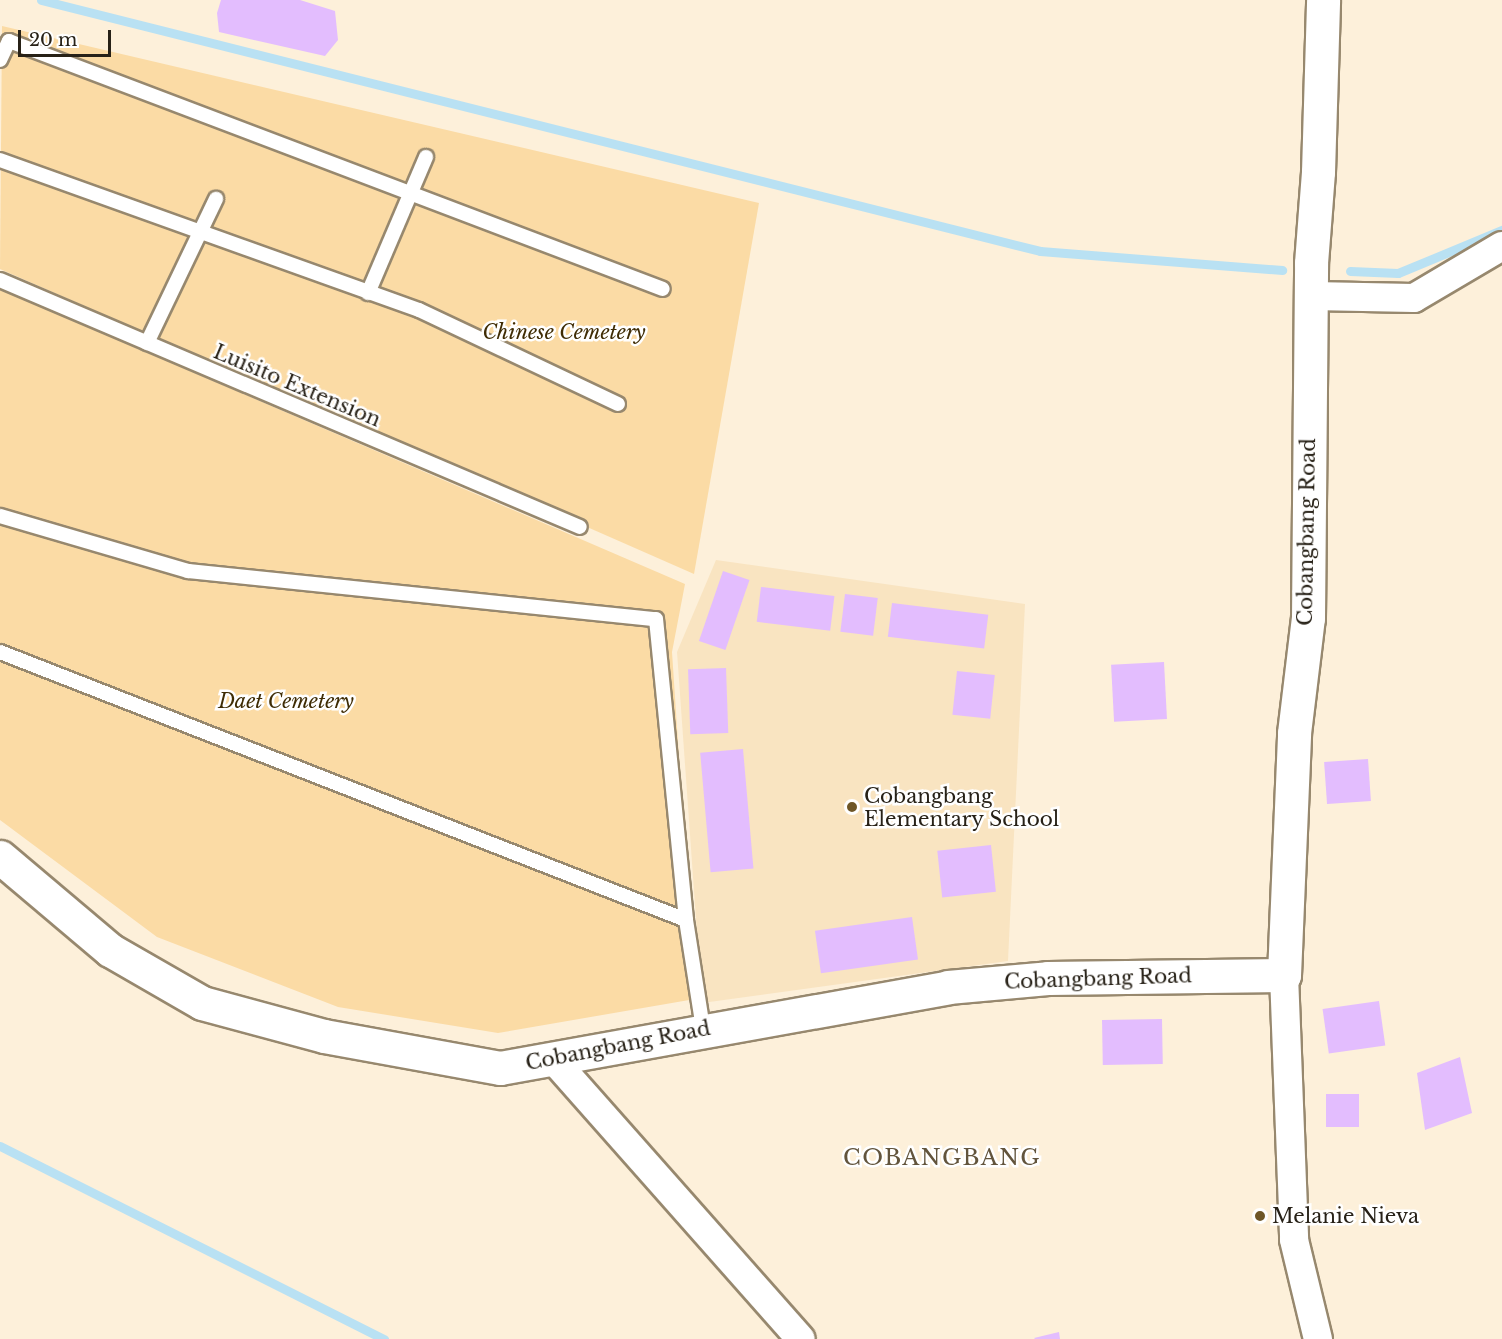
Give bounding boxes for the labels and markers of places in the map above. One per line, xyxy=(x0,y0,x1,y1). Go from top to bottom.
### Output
place label: Cobangbang Elementary School xyxy=(864,784,1060,831)
marker: Cobangbang Elementary School xyxy=(845,800,859,814)
place label: Melanie Nieva xyxy=(1272,1204,1419,1228)
marker: Melanie Nieva xyxy=(1253,1209,1267,1223)

